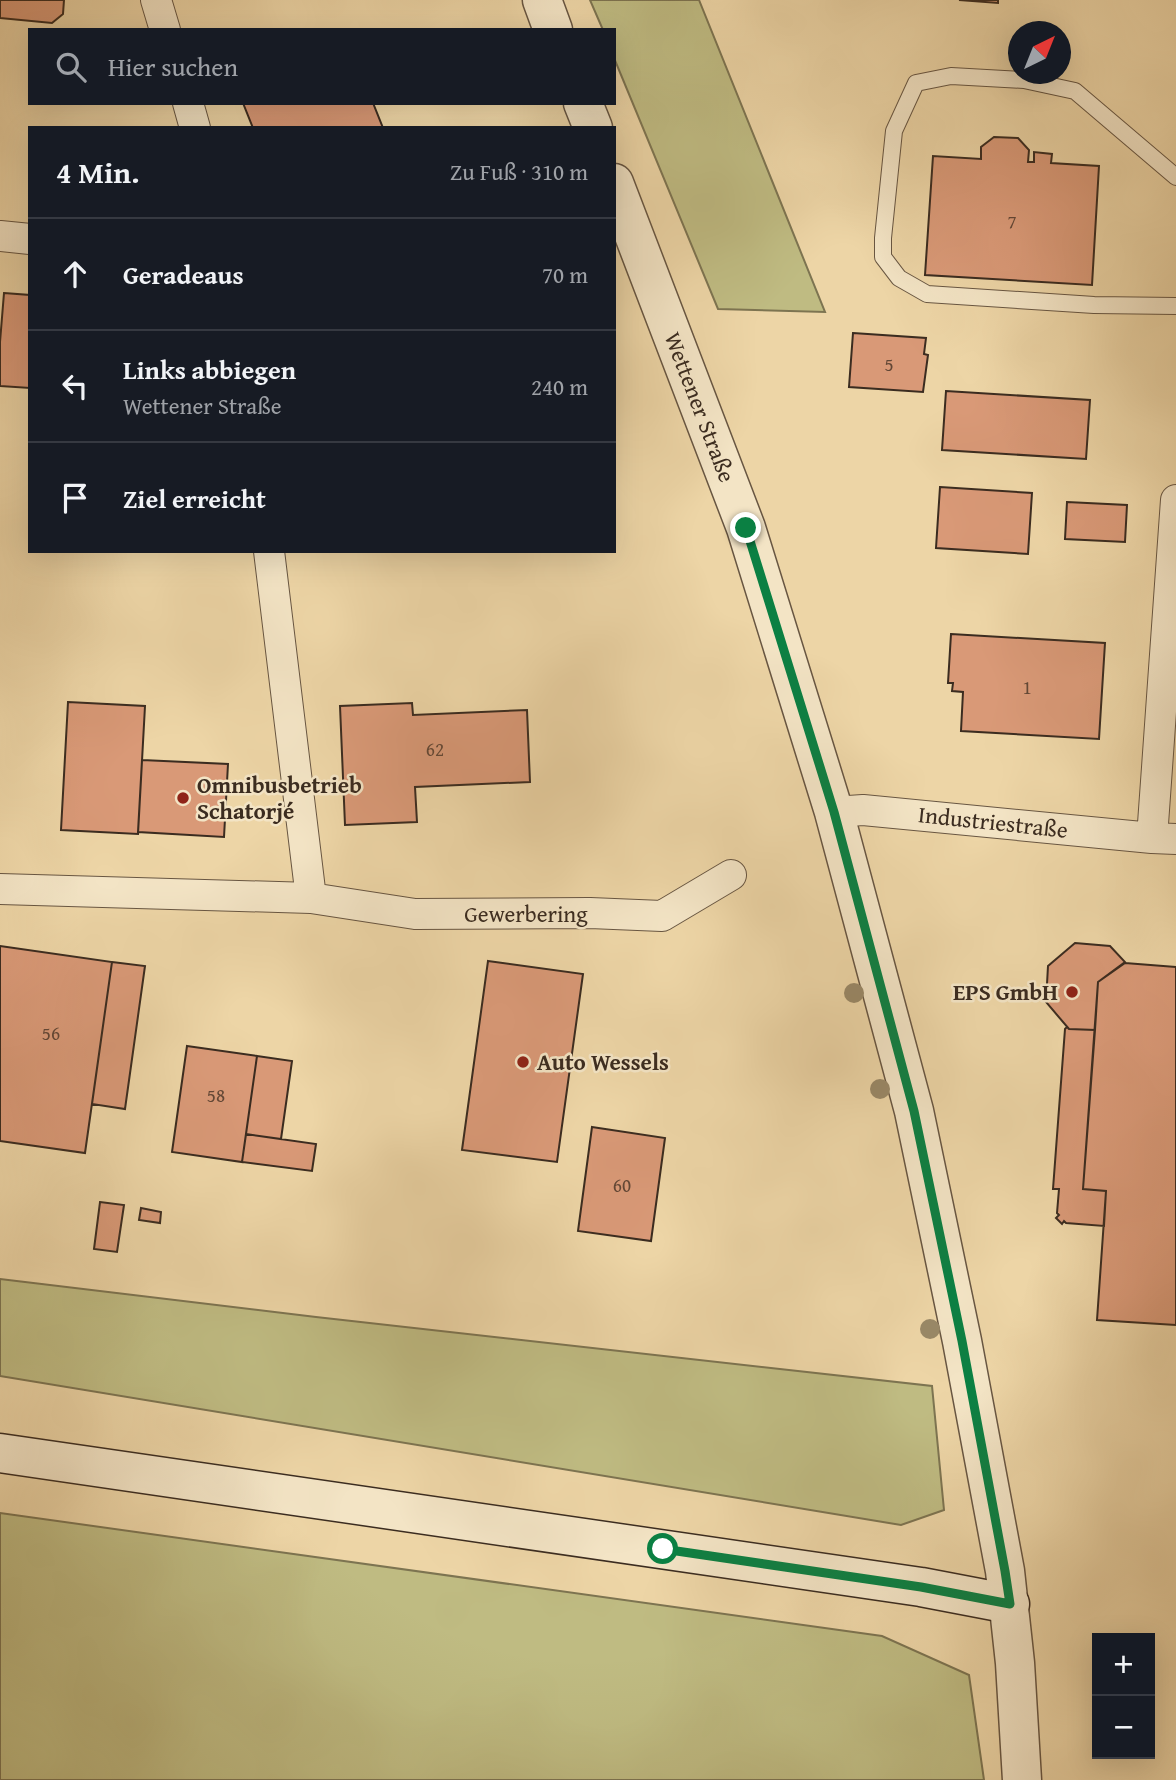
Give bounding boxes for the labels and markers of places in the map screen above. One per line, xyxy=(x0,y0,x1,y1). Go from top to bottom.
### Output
place label: Omnibusbetrieb Schatorjé xyxy=(197,768,362,827)
marker: Omnibusbetrieb Schatorjé xyxy=(175,790,191,806)
place label: EPS GmbH xyxy=(953,975,1058,1008)
marker: EPS GmbH xyxy=(1064,984,1080,1000)
place label: Auto Wessels xyxy=(537,1045,669,1078)
marker: Auto Wessels xyxy=(515,1054,531,1070)

